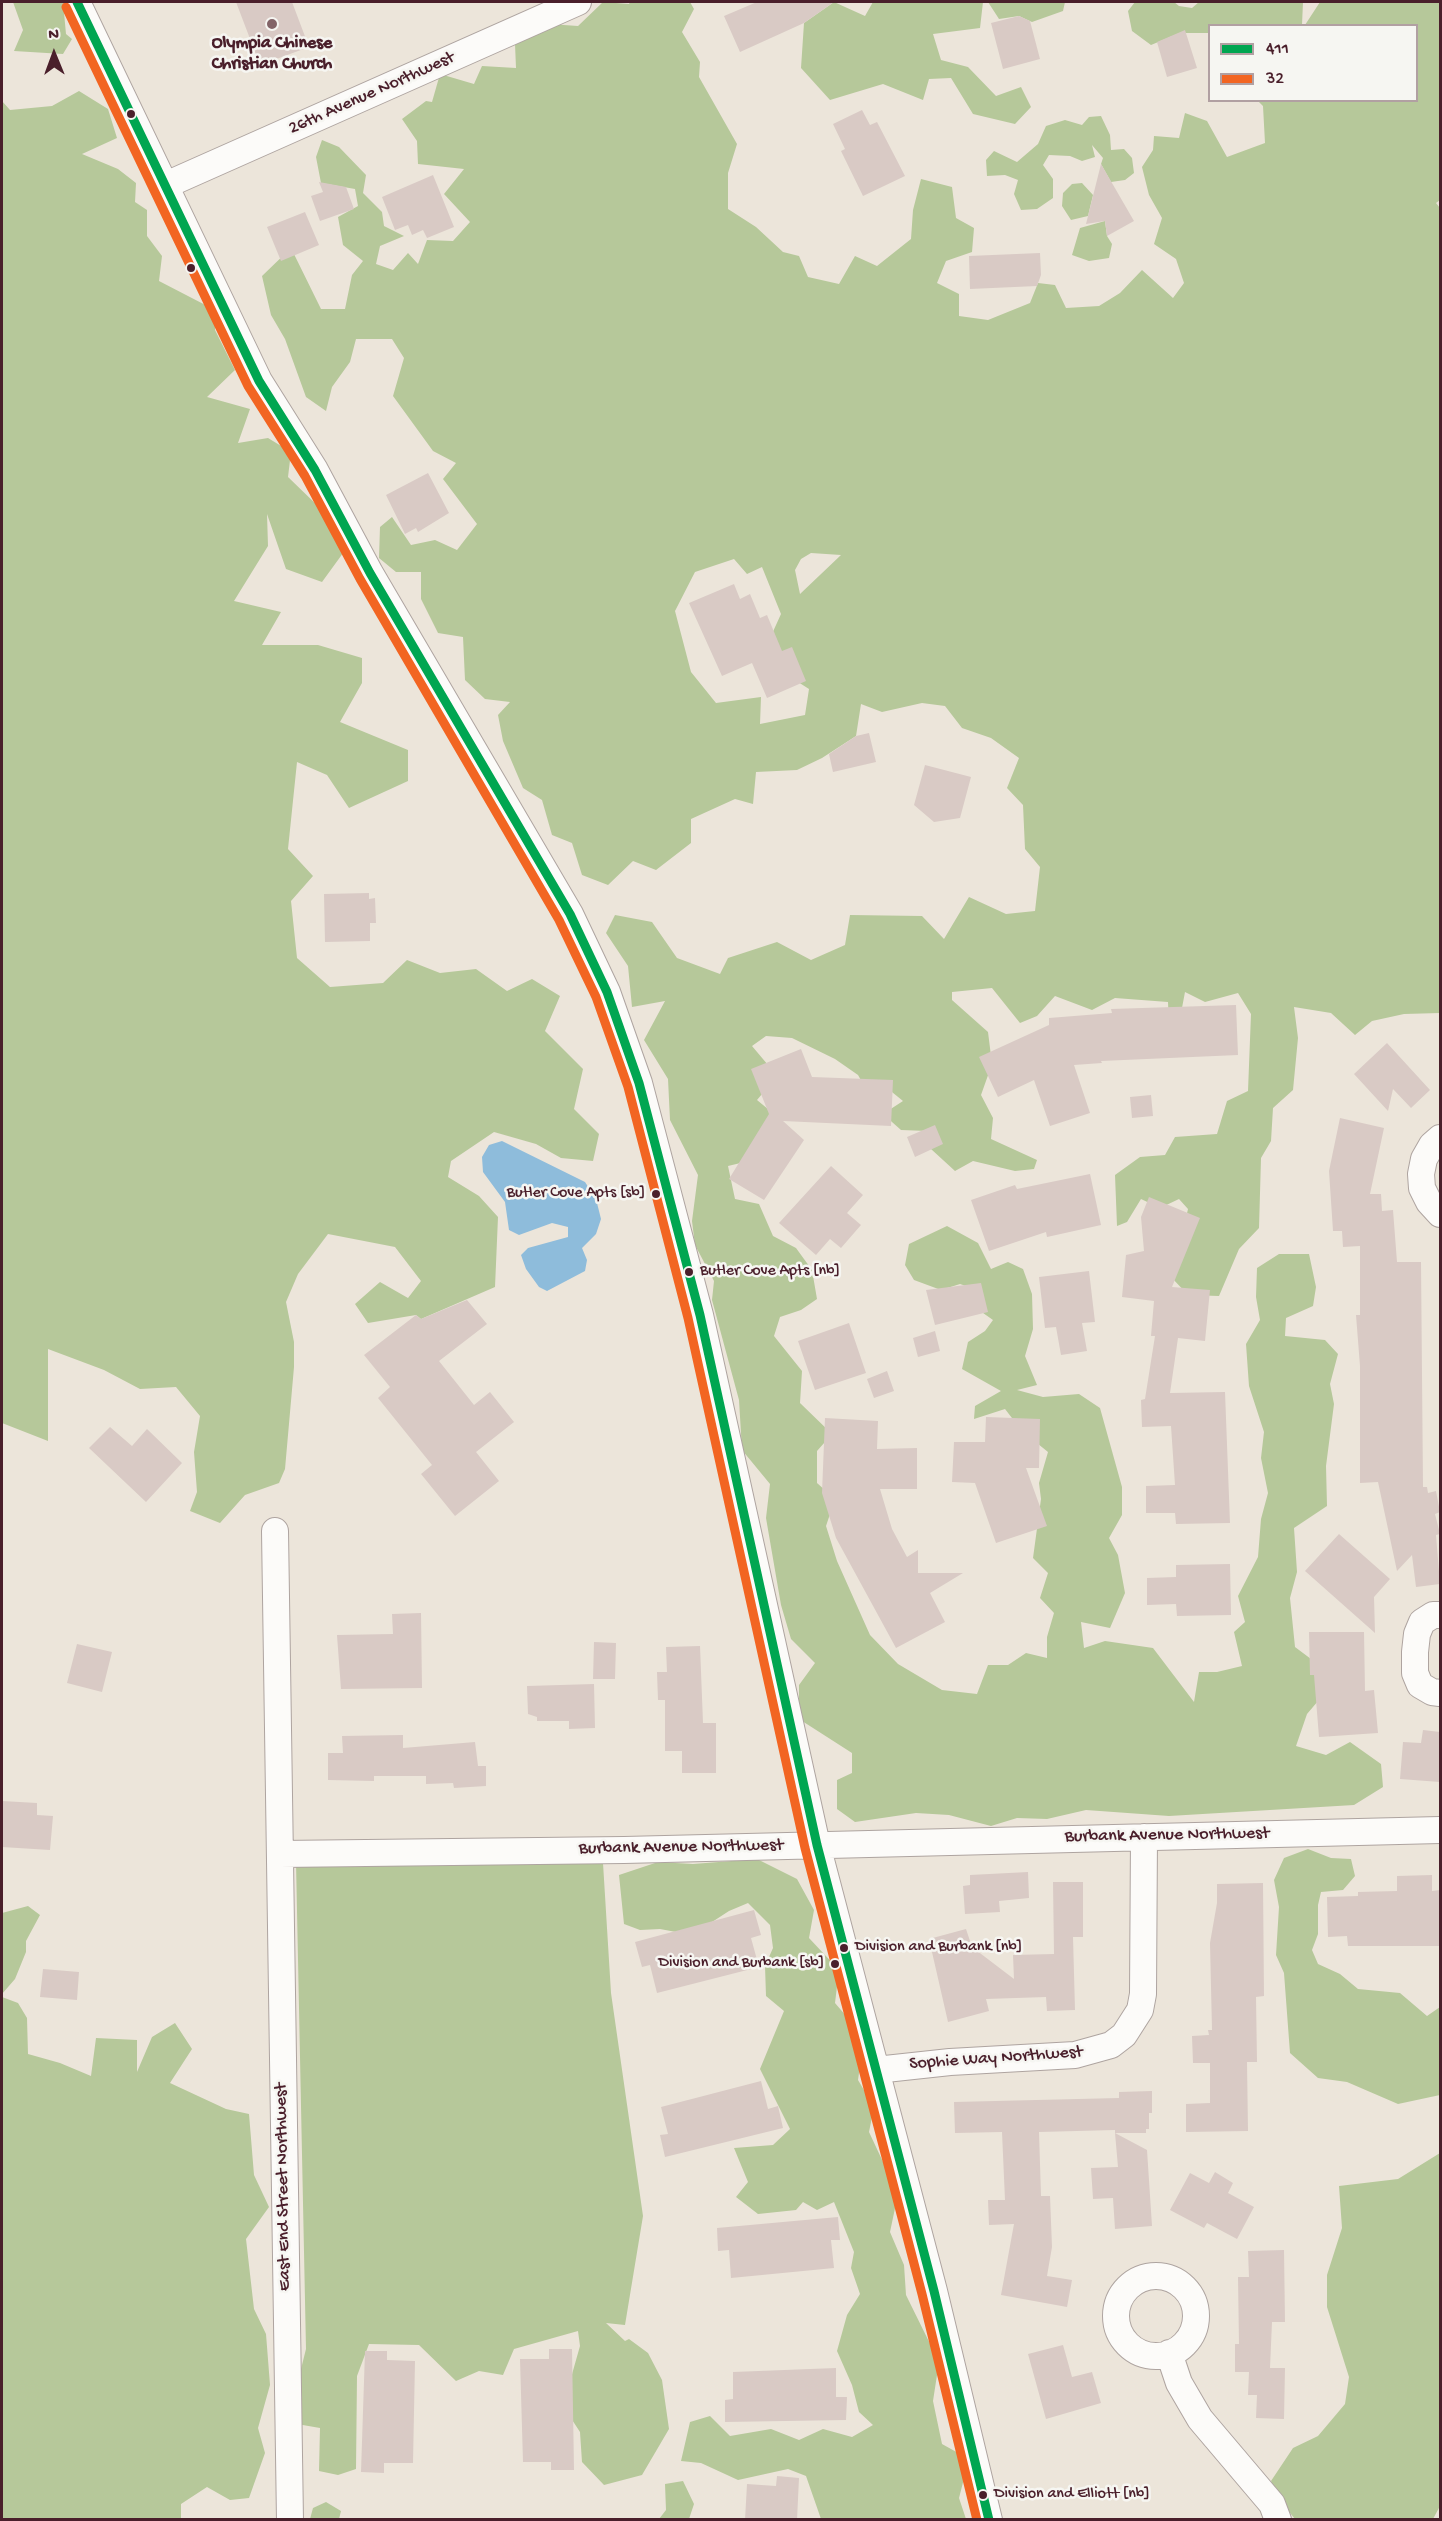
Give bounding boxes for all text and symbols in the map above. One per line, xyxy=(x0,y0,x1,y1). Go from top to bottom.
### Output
marker: Olympia Chinese Christian Church xyxy=(265,17,279,31)
north arrow xyxy=(24,24,84,84)
legend xyxy=(1208,24,1418,102)
text: N xyxy=(48,26,59,45)
place label: Olympia Chinese Christian Church xyxy=(212,33,332,76)
text: 411 xyxy=(1266,39,1289,60)
street label: 26th Avenue Northwest xyxy=(286,48,458,140)
text: 32 xyxy=(1266,69,1284,90)
unlabelled marker xyxy=(125,108,137,120)
unlabelled marker xyxy=(185,262,197,274)
place label: Butler Cove Apts [sb] xyxy=(507,1184,645,1204)
marker: Butler Cove Apts [sb] xyxy=(650,1188,662,1200)
place label: Butler Cove Apts [nb] xyxy=(700,1262,840,1282)
marker: Butler Cove Apts [nb] xyxy=(683,1266,695,1278)
street label: Burbank Avenue Northwest xyxy=(1065,1823,1269,1849)
street label: Burbank Avenue Northwest xyxy=(579,1835,783,1861)
place label: Division and Burbank [nb] xyxy=(855,1938,1022,1958)
marker: Division and Burbank [nb] xyxy=(838,1942,850,1954)
place label: Division and Burbank [sb] xyxy=(659,1954,824,1974)
marker: Division and Burbank [sb] xyxy=(829,1958,841,1970)
street label: Sophie Way Northwest xyxy=(909,2042,1083,2076)
street label: East End Street Northwest xyxy=(271,2083,297,2291)
place label: Division and Elliott [nb] xyxy=(994,2485,1150,2505)
marker: Division and Elliott [nb] xyxy=(977,2489,989,2501)

